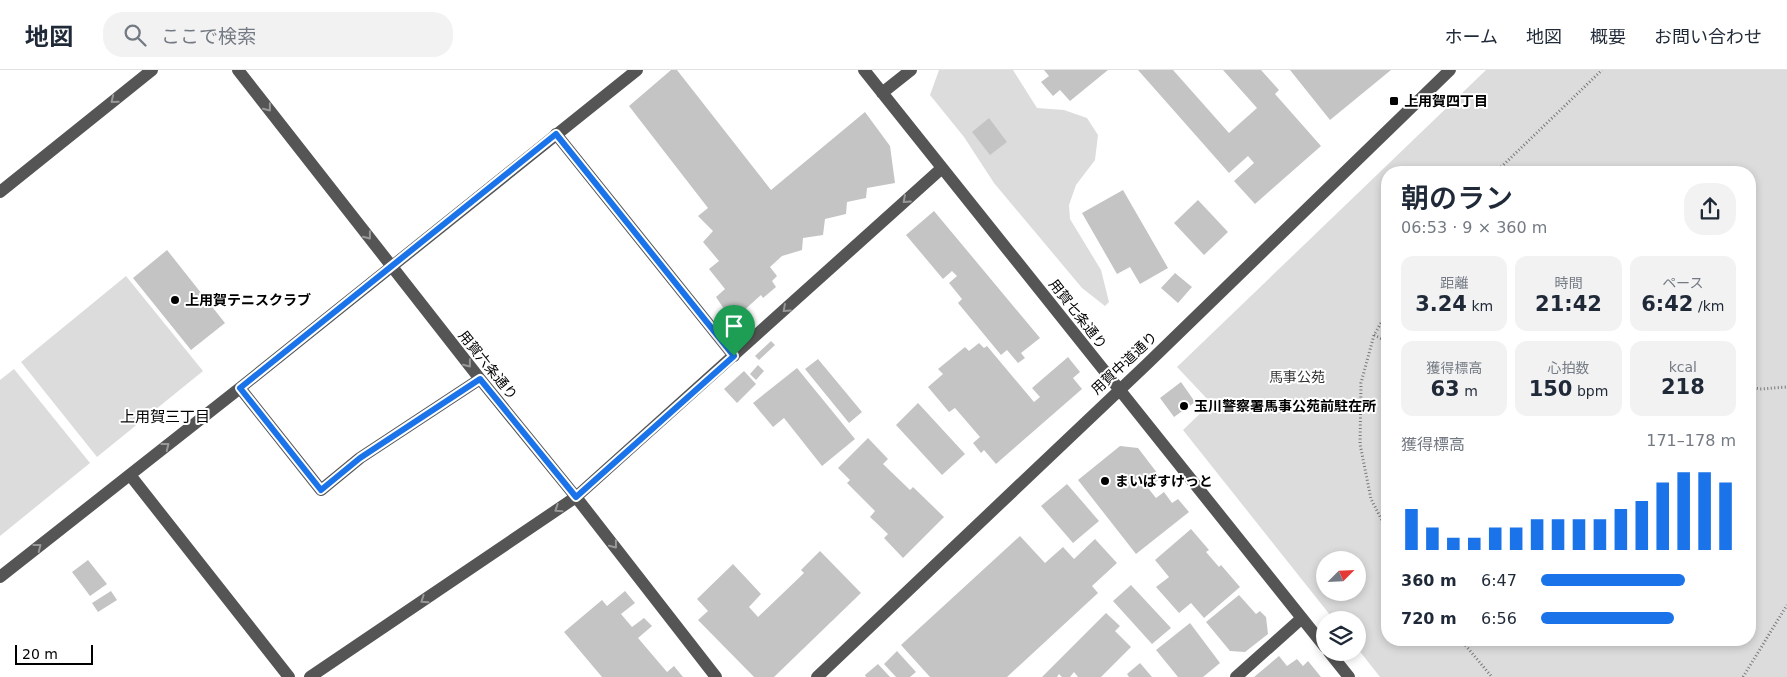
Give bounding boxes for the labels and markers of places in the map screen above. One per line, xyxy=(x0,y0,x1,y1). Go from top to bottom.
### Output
place label: 上用賀四丁目 xyxy=(1404,93,1488,109)
marker: 上用賀四丁目 xyxy=(1388,95,1400,107)
place label: 上用賀テニスクラブ xyxy=(185,292,311,308)
marker: 上用賀テニスクラブ xyxy=(169,294,181,306)
pin xyxy=(713,305,755,356)
place label: 玉川警察署馬事公苑前駐在所 xyxy=(1194,398,1376,414)
marker: 玉川警察署馬事公苑前駐在所 xyxy=(1178,400,1190,412)
place label: まいばすけっと xyxy=(1115,473,1213,489)
marker: まいばすけっと xyxy=(1099,475,1111,487)

